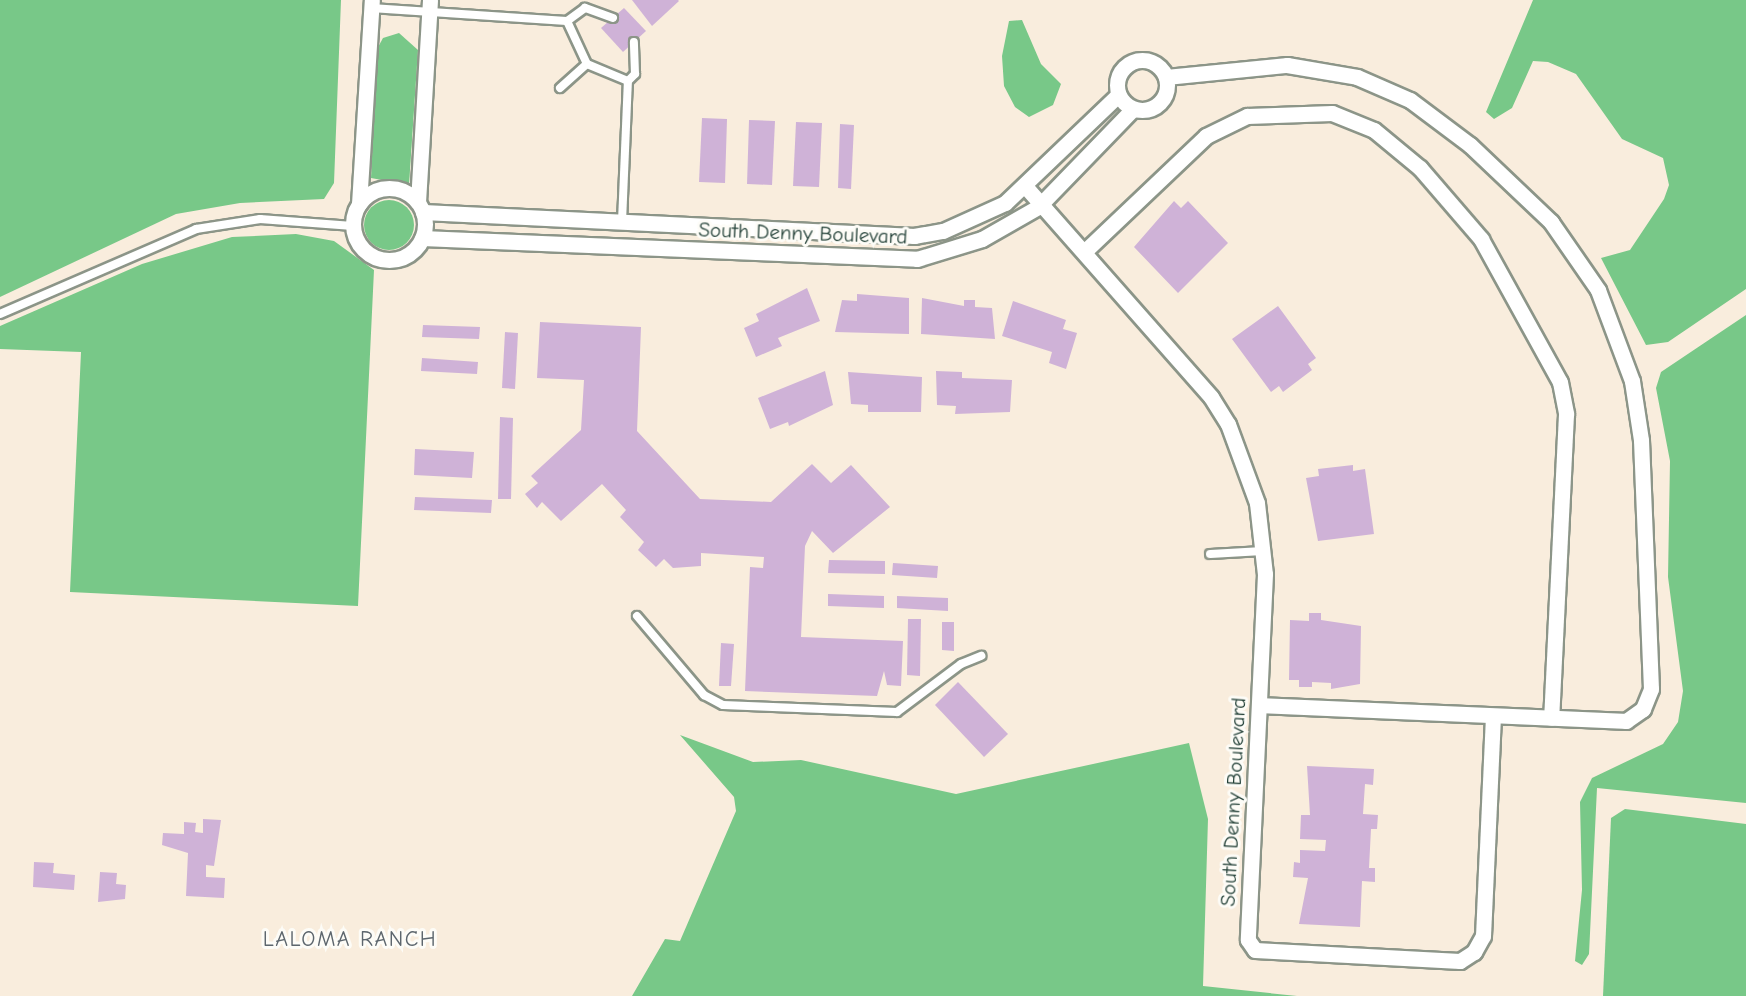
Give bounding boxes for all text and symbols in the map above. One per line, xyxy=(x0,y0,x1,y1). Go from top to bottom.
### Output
street label: South Denny Boulevard xyxy=(698,217,908,249)
street label: South Denny Boulevard xyxy=(1215,697,1251,907)
district label: LALOMA RANCH xyxy=(263,927,437,953)

